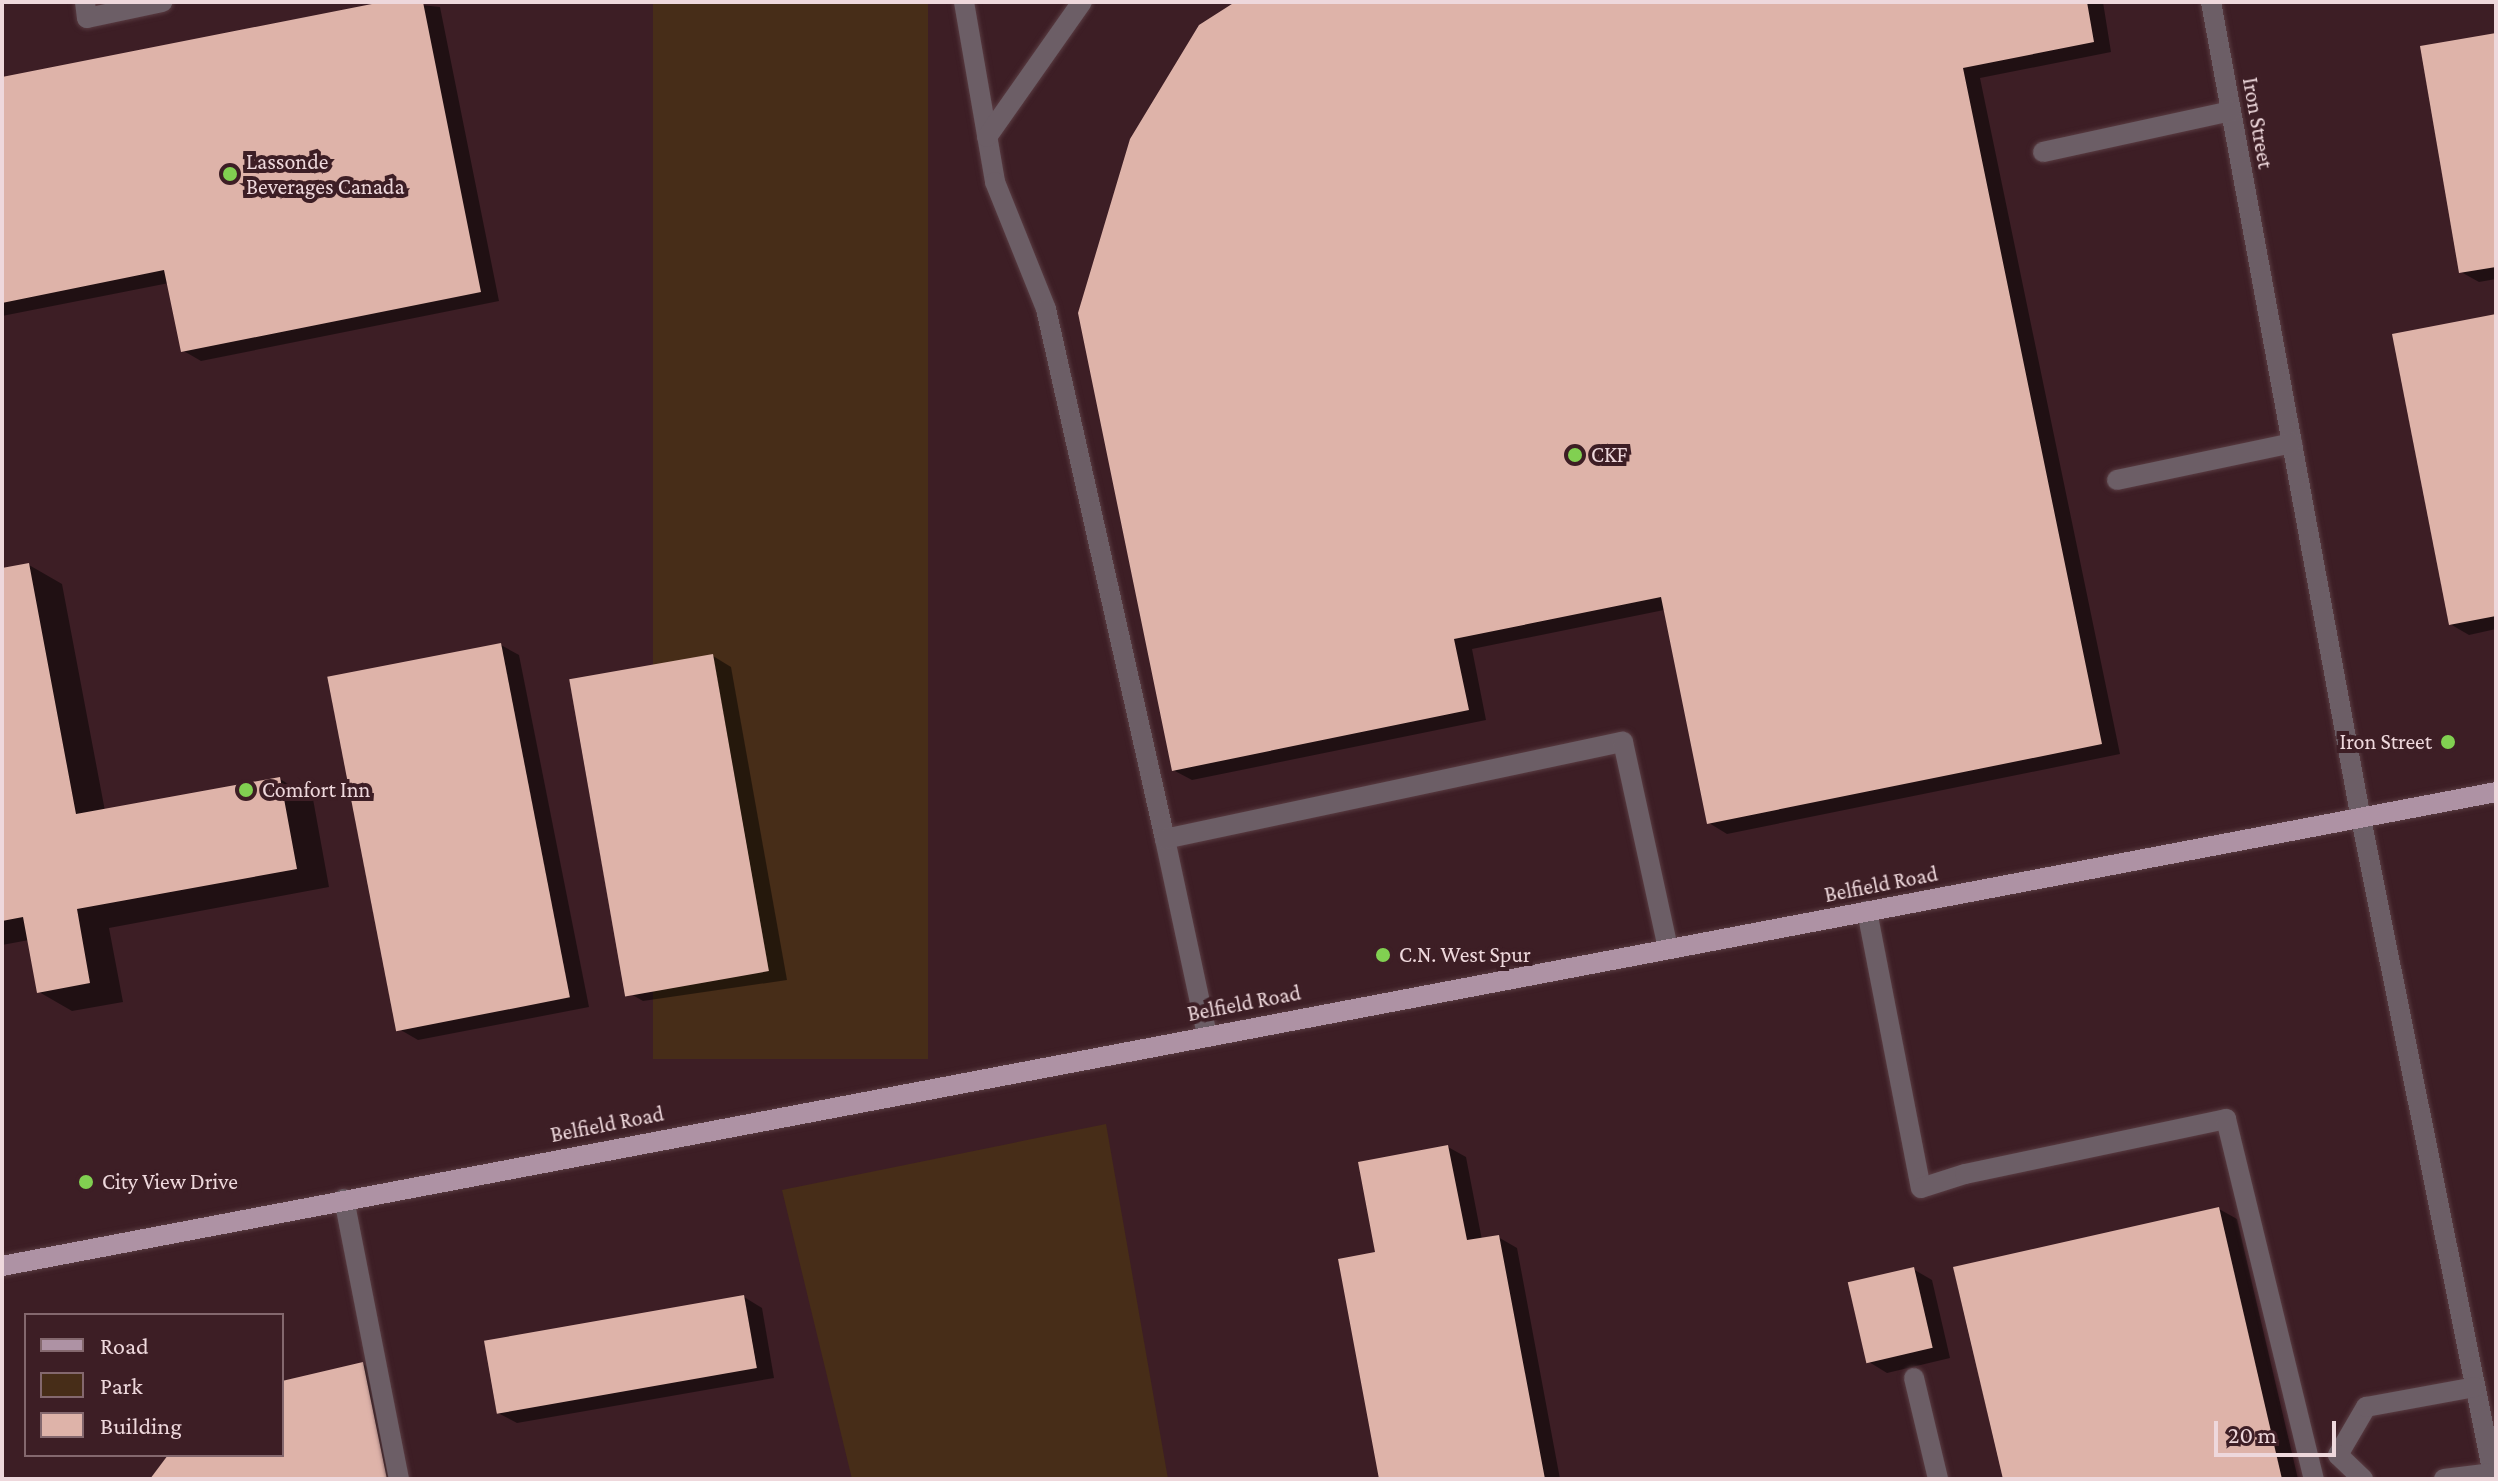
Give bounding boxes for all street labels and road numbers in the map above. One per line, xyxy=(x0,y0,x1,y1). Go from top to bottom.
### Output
street label: Iron Street xyxy=(2237,75,2279,171)
street label: Belfield Road xyxy=(1822,860,1940,908)
street label: Belfield Road xyxy=(1185,979,1303,1027)
street label: Belfield Road xyxy=(548,1100,666,1148)

